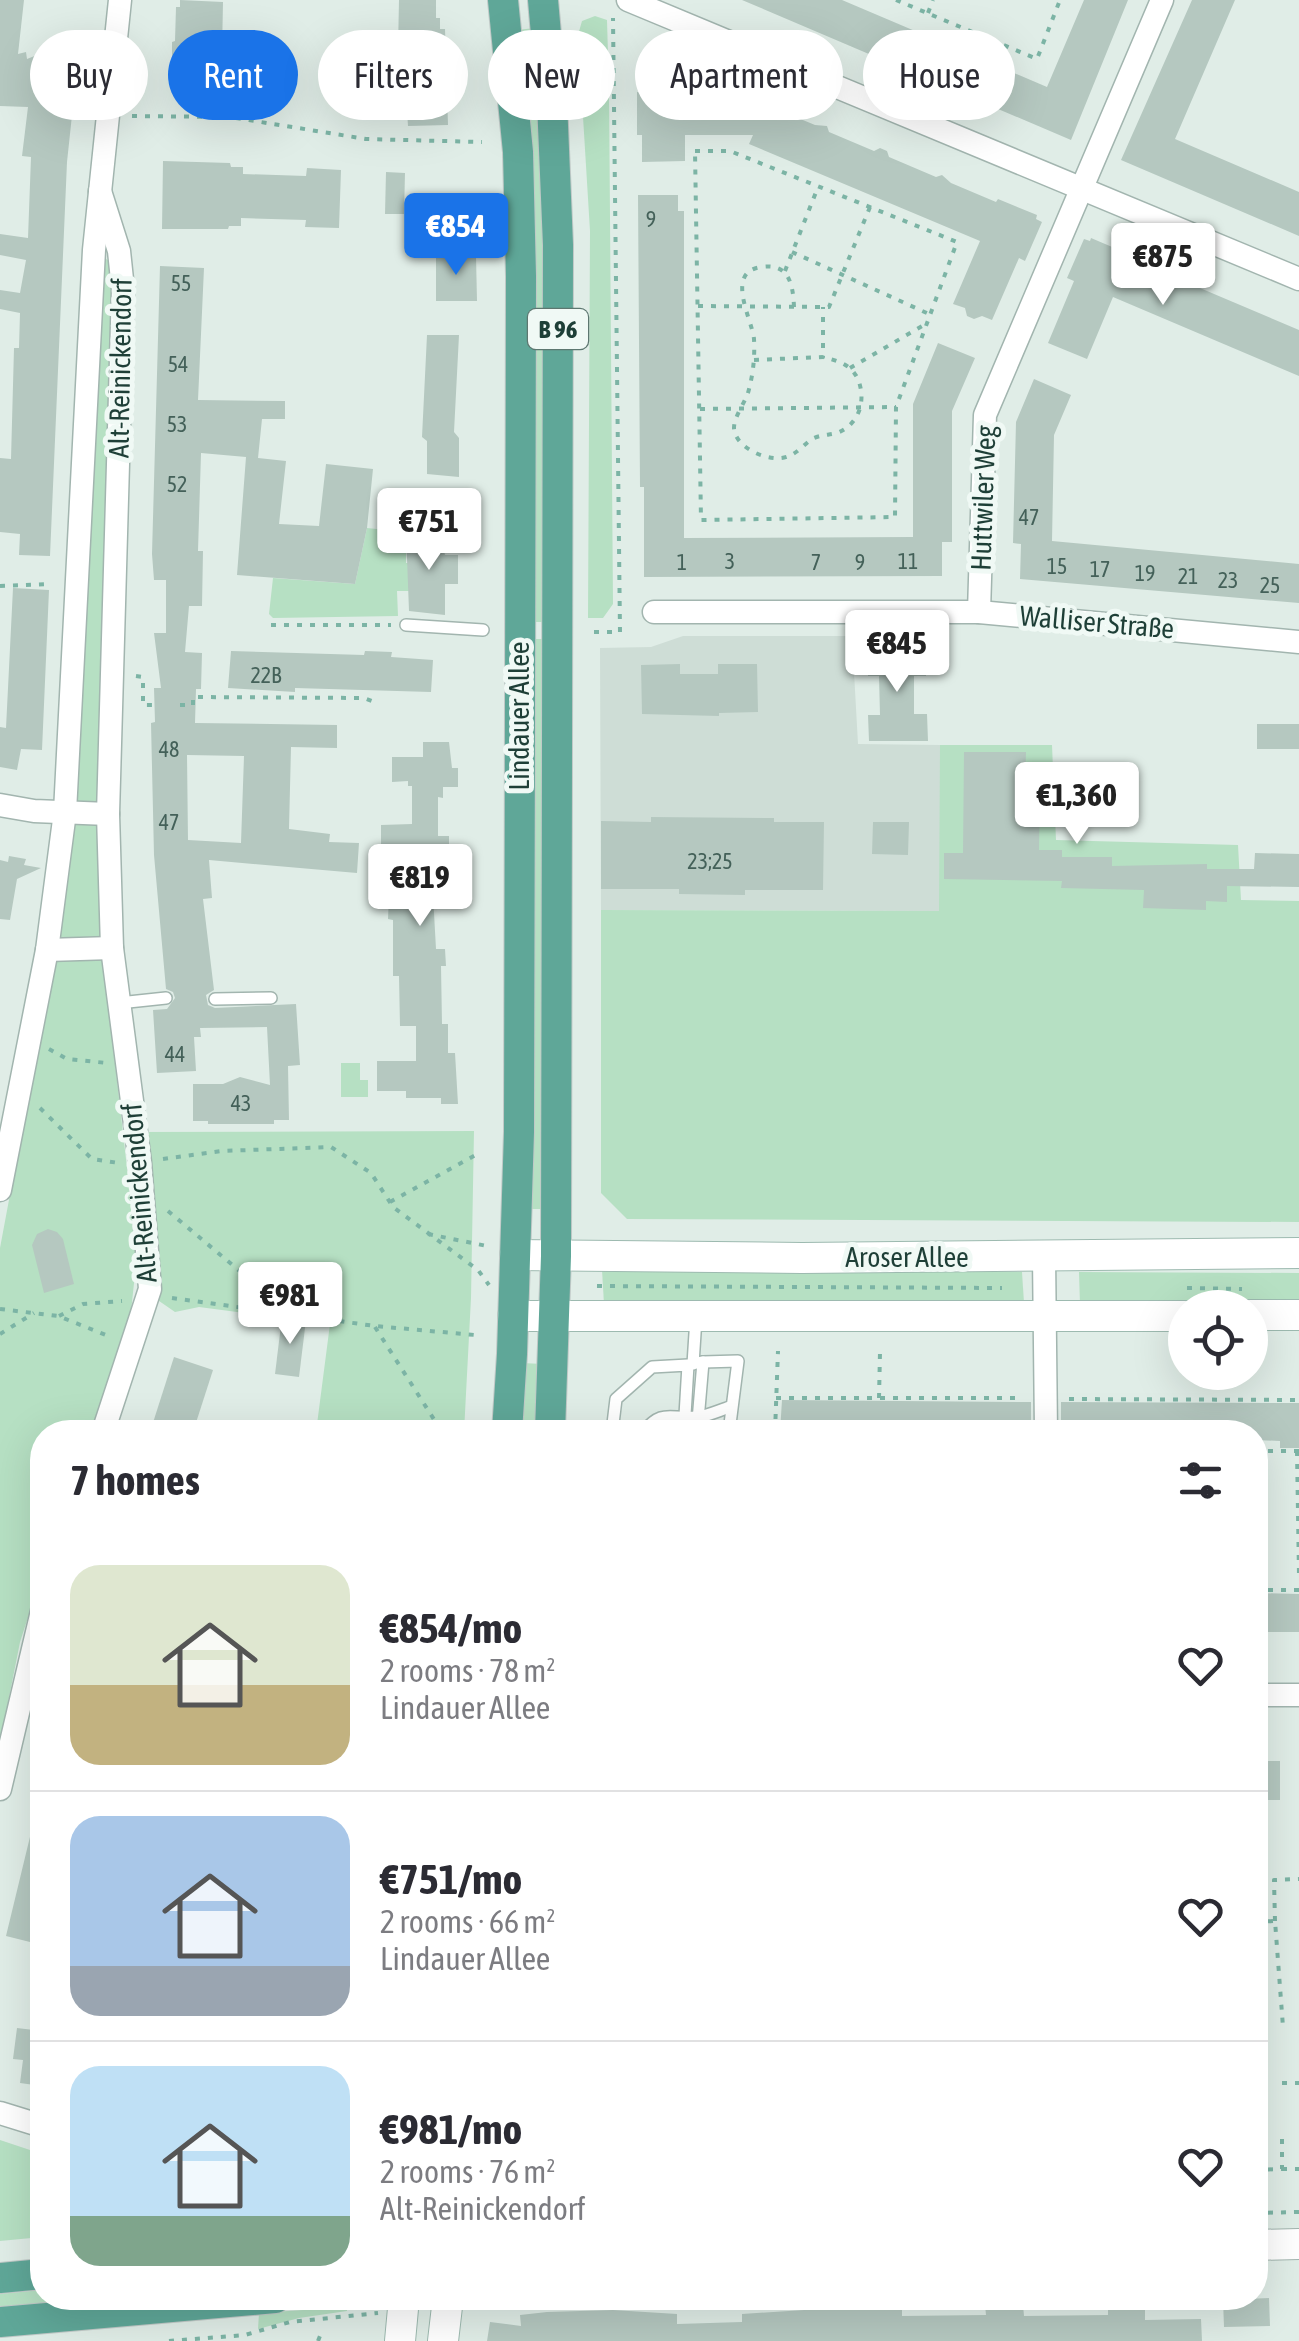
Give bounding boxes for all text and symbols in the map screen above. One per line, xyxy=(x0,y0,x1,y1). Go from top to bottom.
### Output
chip: Buy xyxy=(30,30,148,120)
chip: Rent xyxy=(168,30,298,120)
chip: Filters xyxy=(318,30,468,120)
chip: New xyxy=(488,30,615,120)
chip: Apartment xyxy=(635,30,843,120)
chip: House xyxy=(863,30,1015,120)
pin: €854 xyxy=(397,193,515,278)
house number: 9 xyxy=(646,206,656,232)
text: €854 xyxy=(426,207,486,244)
pin: €875 xyxy=(1104,223,1222,308)
text: €875 xyxy=(1133,237,1193,274)
house number: 55 xyxy=(171,270,191,296)
street label: Alt-Reinickendorf xyxy=(102,278,138,458)
road number: B 96 xyxy=(528,309,588,349)
house number: 54 xyxy=(168,351,188,377)
house number: 53 xyxy=(167,411,187,437)
street label: Huttwiler Weg xyxy=(964,425,1002,571)
house number: 52 xyxy=(167,471,187,497)
pin: €751 xyxy=(370,488,488,573)
text: €751 xyxy=(399,502,459,539)
house number: 47 xyxy=(1019,504,1039,530)
house number: 3 xyxy=(725,548,735,574)
house number: 11 xyxy=(898,548,918,574)
house number: 1 xyxy=(677,549,687,575)
house number: 7 xyxy=(811,549,821,575)
house number: 9 xyxy=(855,549,865,575)
house number: 15 xyxy=(1047,553,1067,579)
house number: 17 xyxy=(1090,556,1110,582)
house number: 19 xyxy=(1135,560,1155,586)
house number: 21 xyxy=(1178,563,1198,589)
house number: 23 xyxy=(1218,567,1238,593)
house number: 25 xyxy=(1260,572,1280,598)
street label: Walliser Straße xyxy=(1018,599,1176,645)
pin: €845 xyxy=(838,610,956,695)
text: €845 xyxy=(867,624,927,661)
street label: Lindauer Allee xyxy=(503,641,535,791)
house number: 22B xyxy=(250,662,282,688)
house number: 48 xyxy=(159,736,179,762)
pin: €1,360 xyxy=(996,762,1158,847)
text: €1,360 xyxy=(1037,776,1117,813)
house number: 47 xyxy=(159,809,179,835)
pin: €819 xyxy=(361,844,479,929)
house number: 23;25 xyxy=(687,848,733,874)
text: €819 xyxy=(390,858,450,895)
house number: 44 xyxy=(165,1041,185,1067)
house number: 43 xyxy=(231,1090,251,1116)
street label: Alt-Reinickendorf xyxy=(115,1102,163,1284)
street label: Aroser Allee xyxy=(845,1241,969,1273)
pin: €981 xyxy=(231,1262,349,1347)
text: €981 xyxy=(260,1276,320,1313)
map controls xyxy=(1168,1290,1268,1390)
button: locate xyxy=(1168,1290,1268,1390)
icon: filters xyxy=(1173,1453,1228,1508)
text: 7 homes xyxy=(70,1456,200,1504)
text: €854/mo xyxy=(380,1604,522,1652)
icon: home xyxy=(150,1605,270,1725)
icon: heart xyxy=(1173,1638,1228,1693)
text: 2 rooms · 78 m² xyxy=(380,1652,555,1689)
text: Lindauer Allee xyxy=(380,1689,550,1726)
text: €751/mo xyxy=(380,1855,522,1903)
icon: home xyxy=(150,1856,270,1976)
icon: heart xyxy=(1173,1889,1228,1944)
text: 2 rooms · 66 m² xyxy=(380,1903,555,1940)
text: Lindauer Allee xyxy=(380,1940,550,1977)
text: €981/mo xyxy=(380,2105,522,2153)
icon: home xyxy=(150,2106,270,2226)
icon: heart xyxy=(1173,2139,1228,2194)
text: 2 rooms · 76 m² xyxy=(380,2153,555,2190)
text: Alt-Reinickendorf xyxy=(380,2190,586,2227)

